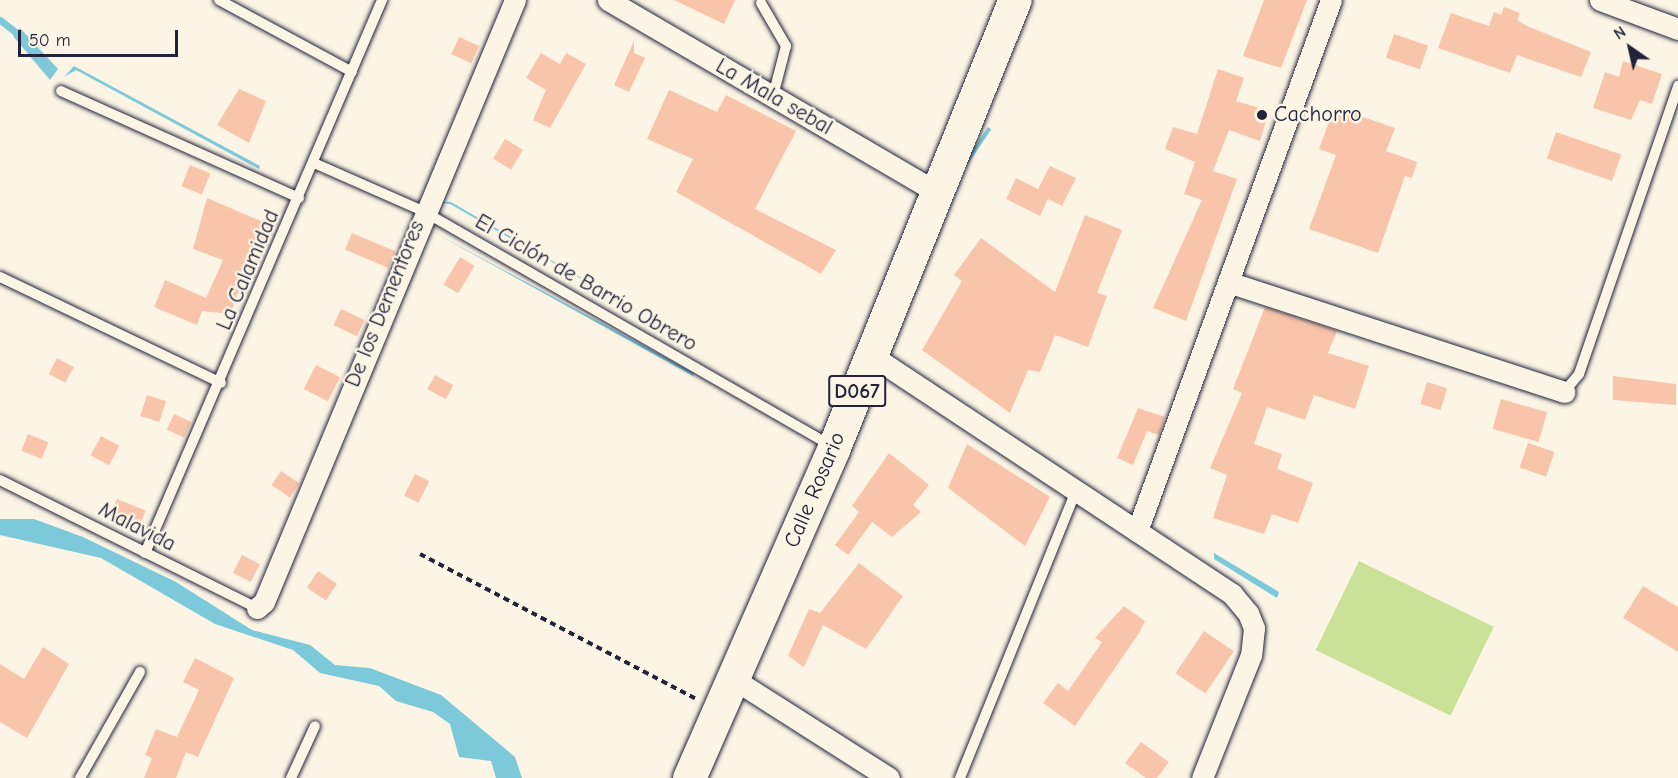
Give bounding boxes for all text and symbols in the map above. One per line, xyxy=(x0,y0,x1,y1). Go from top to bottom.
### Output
scale bar xyxy=(21,18,182,56)
north arrow xyxy=(1600,18,1660,78)
text: N xyxy=(1611,23,1629,43)
text: 50 m xyxy=(29,30,71,51)
street label: La Mala sebal xyxy=(711,53,837,141)
place label: Cachorro xyxy=(1274,102,1362,128)
marker: Cachorro xyxy=(1255,108,1269,122)
street label: La Calamidad xyxy=(211,206,285,334)
street label: El Ciclón de Barrio Obrero xyxy=(470,209,702,357)
street label: De los Dementores xyxy=(340,217,430,391)
road number: D067 xyxy=(827,373,887,409)
street label: Calle Rosario xyxy=(779,428,851,552)
street label: Malavida xyxy=(94,496,180,558)

